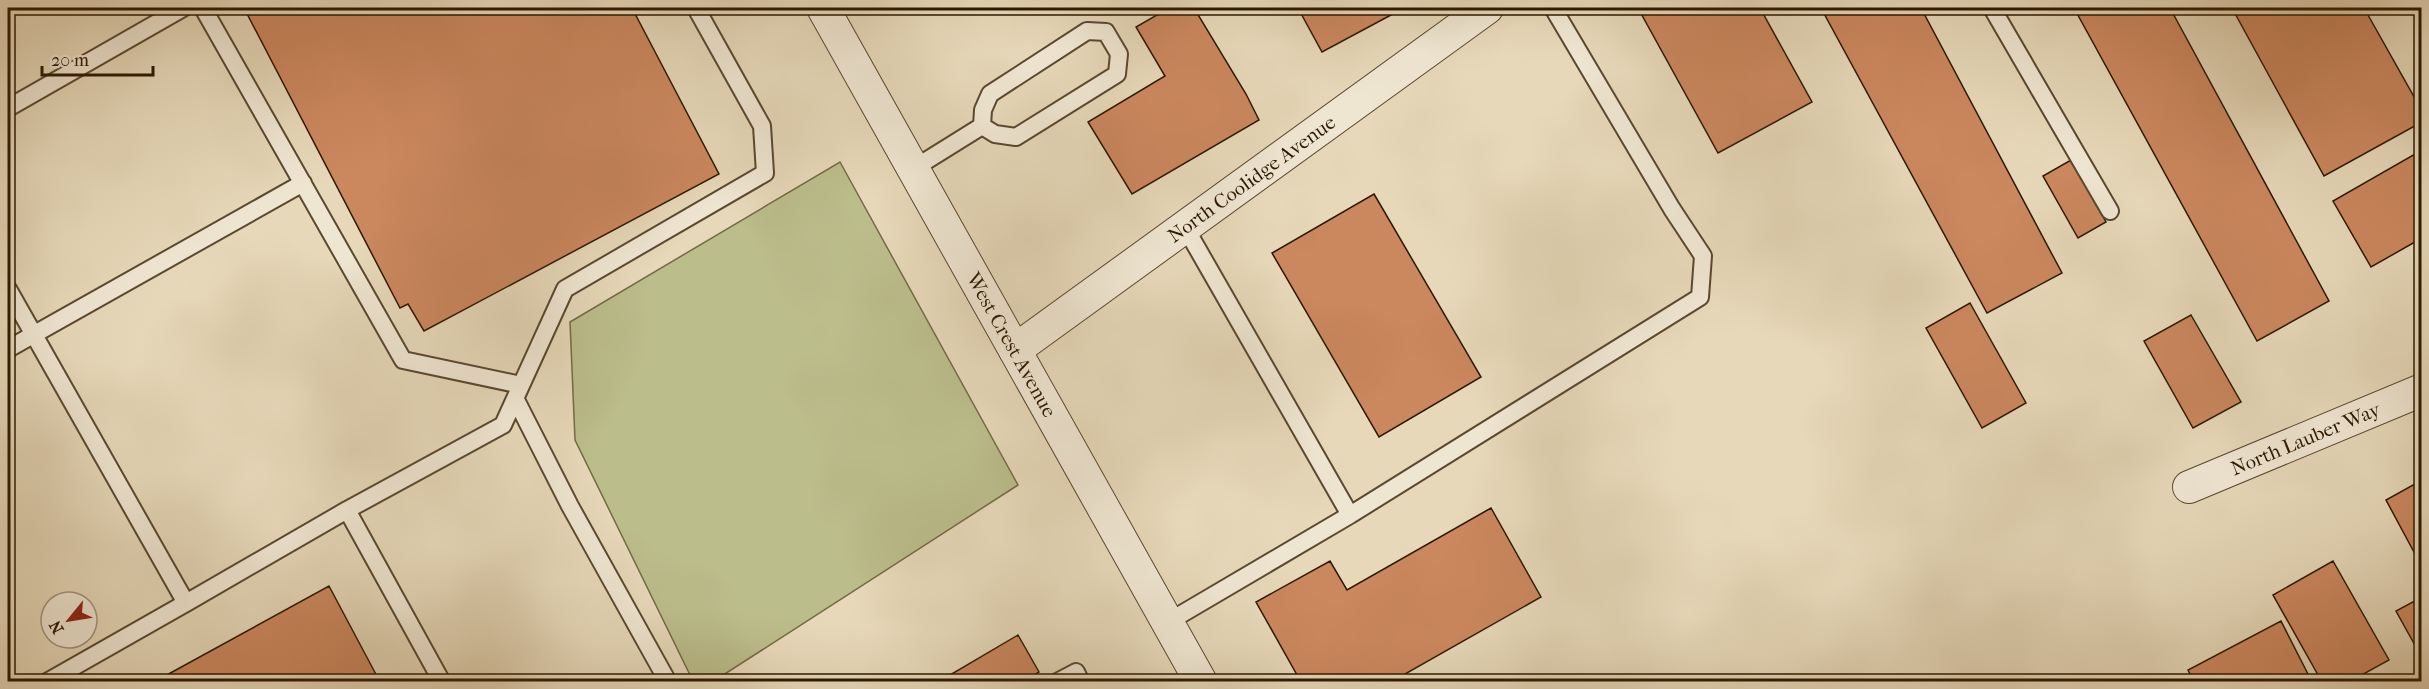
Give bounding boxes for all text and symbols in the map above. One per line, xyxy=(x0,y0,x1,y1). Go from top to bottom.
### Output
scale bar xyxy=(42,39,153,77)
text: 20 m xyxy=(51,50,89,71)
street label: North Coolidge Avenue xyxy=(1163,110,1340,247)
street label: West Crest Avenue xyxy=(962,267,1062,421)
street label: North Lauber Way xyxy=(2227,397,2385,480)
north arrow xyxy=(39,590,99,650)
text: N xyxy=(45,616,68,637)

